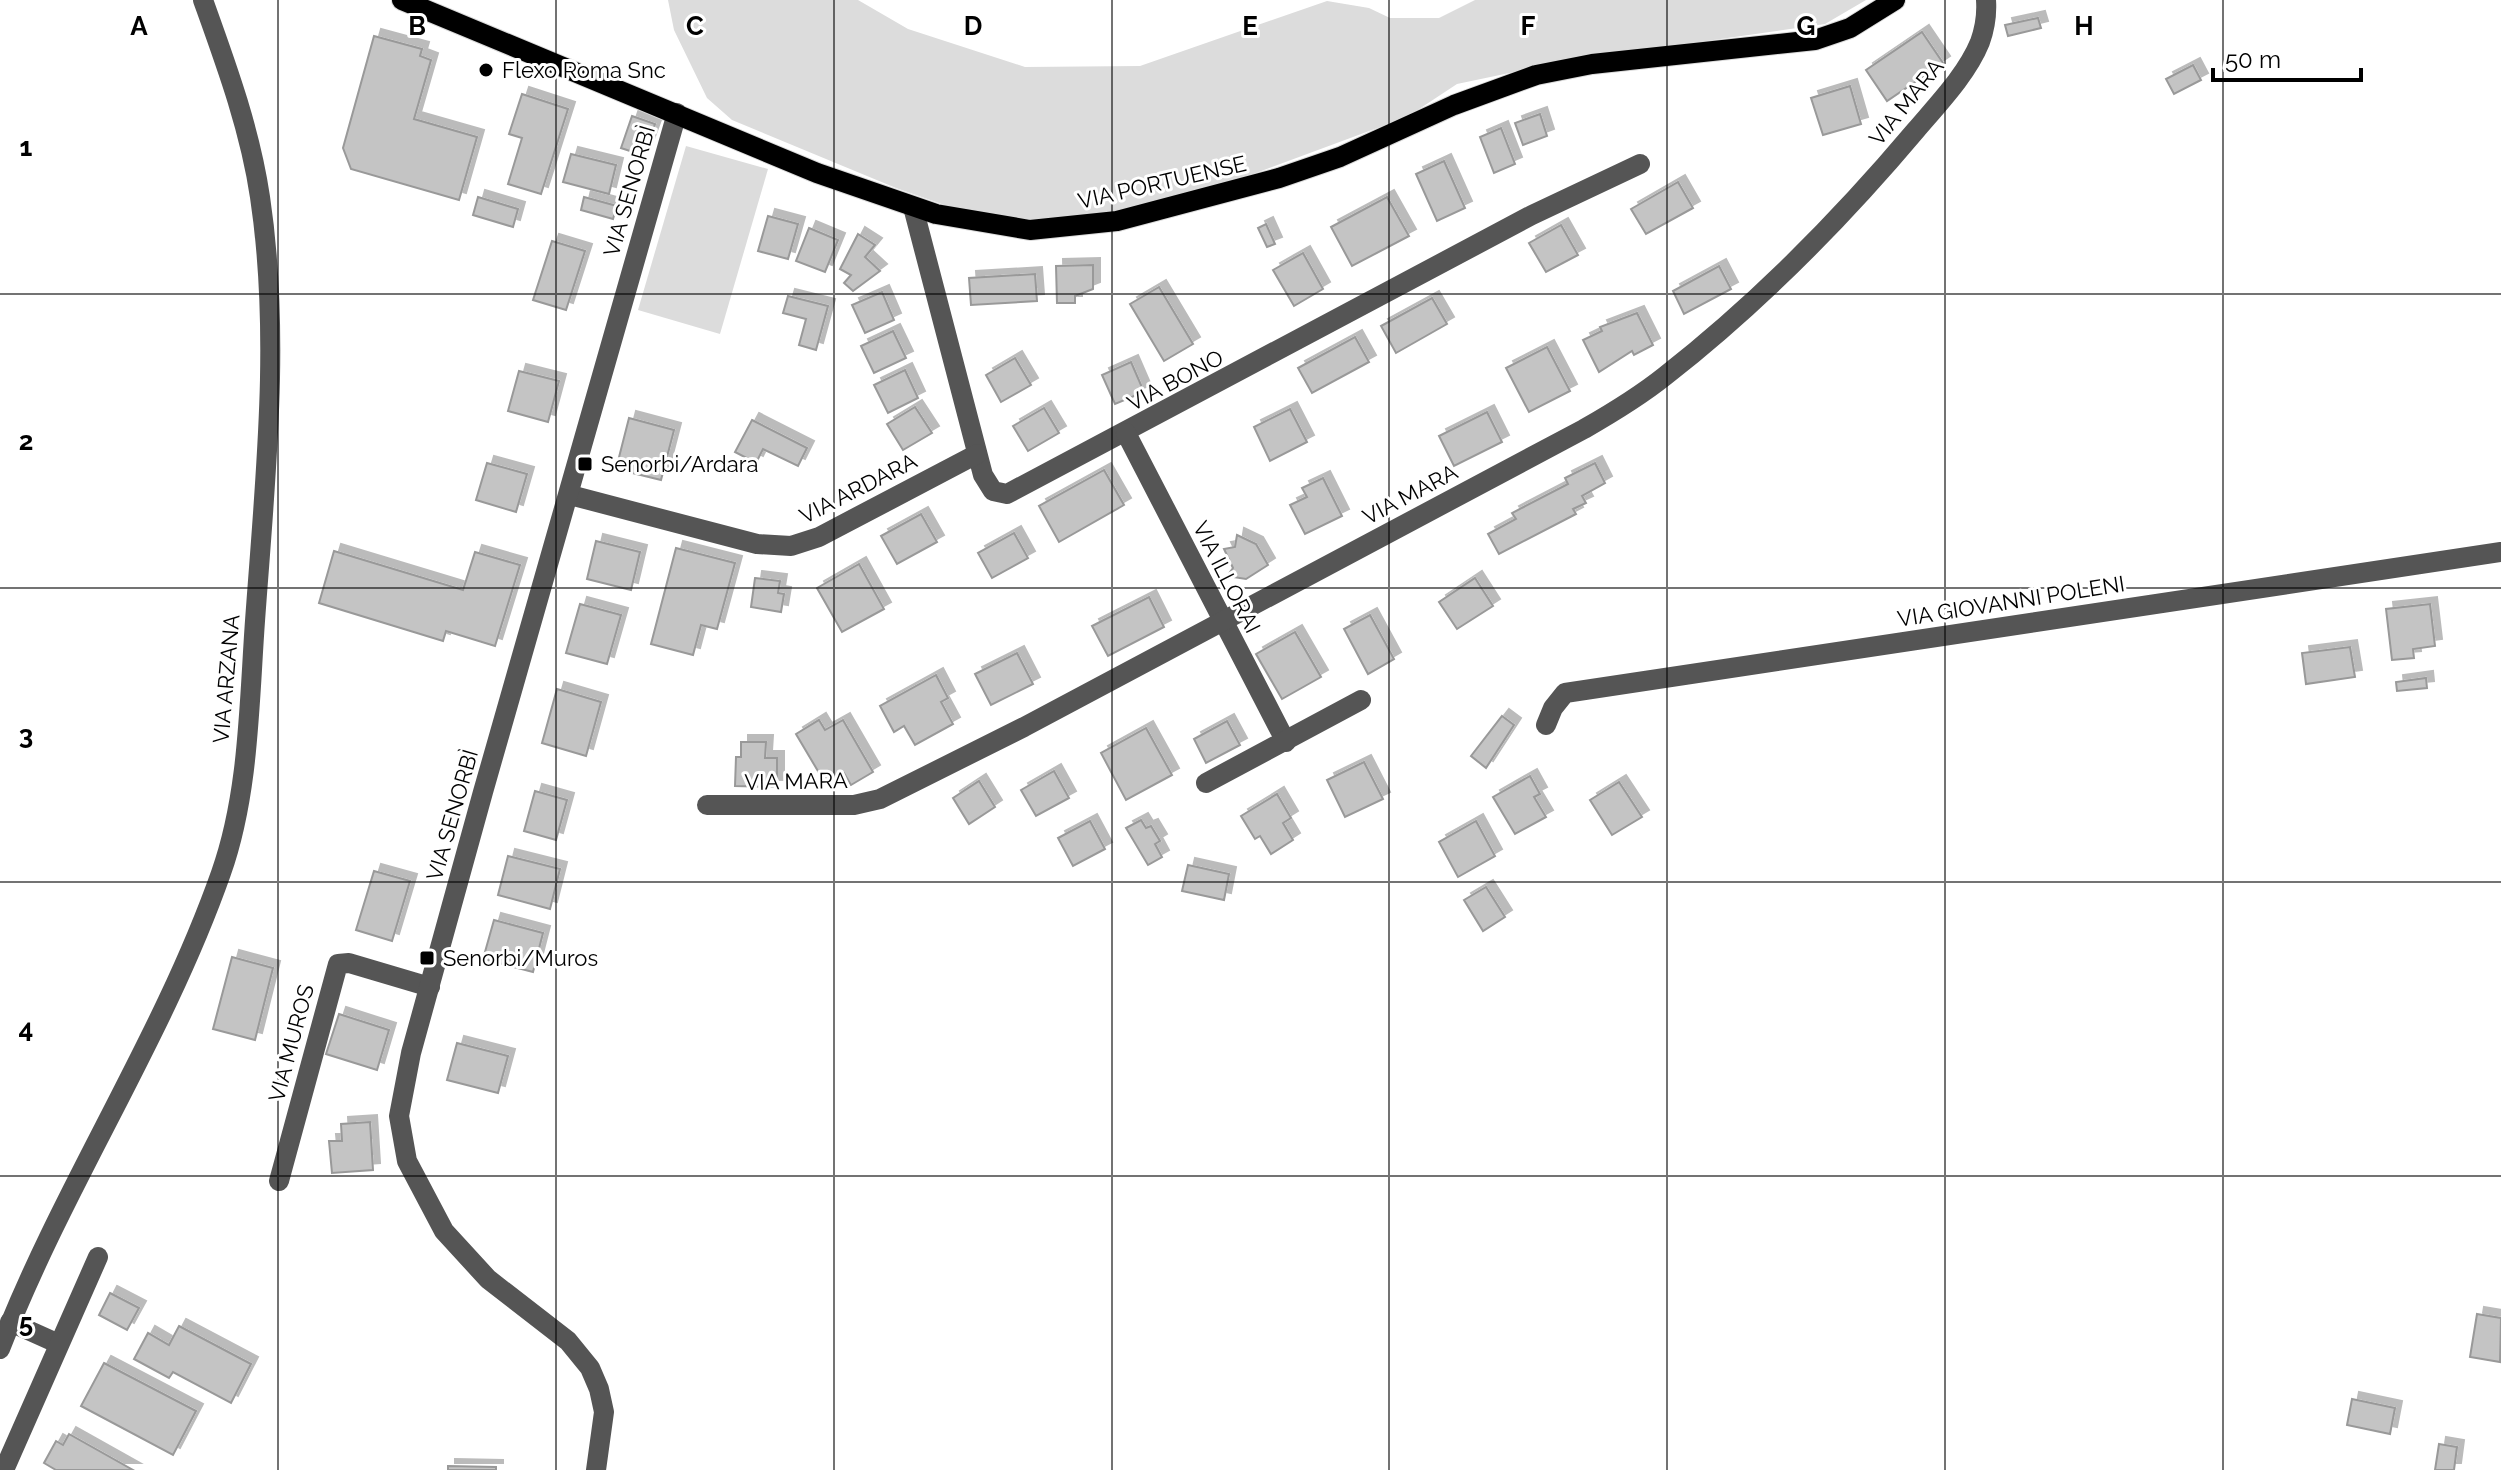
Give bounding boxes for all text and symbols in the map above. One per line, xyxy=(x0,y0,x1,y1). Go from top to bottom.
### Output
text: A xyxy=(130,11,148,41)
text: B xyxy=(408,11,426,41)
text: C xyxy=(686,11,704,41)
text: D xyxy=(964,11,982,41)
text: E xyxy=(1242,11,1258,41)
text: F xyxy=(1521,11,1536,41)
text: G xyxy=(1797,11,1815,41)
text: H xyxy=(2074,11,2094,41)
scale bar xyxy=(2213,32,2361,82)
text: 50 m xyxy=(2225,45,2281,74)
street label: VIA MARA xyxy=(1863,53,1949,150)
place label: Flexo Roma Snc xyxy=(502,57,666,83)
marker: Flexo Roma Snc xyxy=(477,61,495,79)
street label: VIA SENORBÌ xyxy=(598,123,660,259)
text: 1 xyxy=(20,132,33,162)
street label: VIA PORTUENSE xyxy=(1075,150,1249,214)
street label: VIA BONO xyxy=(1123,344,1227,416)
text: 2 xyxy=(19,426,33,456)
street label: VIA ARDARA xyxy=(795,447,921,529)
place label: Senorbi/Ardara xyxy=(601,451,758,477)
marker: Senorbi/Ardara xyxy=(576,455,594,473)
street label: VIA MARA xyxy=(1358,458,1462,530)
street label: VIA ILLORAI xyxy=(1188,517,1266,637)
street label: VIA GIOVANNI POLENI xyxy=(1895,570,2127,632)
street label: VIA ARZANA xyxy=(207,613,245,745)
text: 3 xyxy=(19,720,33,750)
street label: VIA SENORBÌ xyxy=(421,747,483,883)
street label: VIA MARA xyxy=(744,767,848,795)
place label: Senorbi/Muros xyxy=(443,945,598,971)
marker: Senorbi/Muros xyxy=(418,949,436,967)
street label: VIA MUROS xyxy=(263,982,319,1104)
text: 4 xyxy=(19,1014,33,1044)
text: 5 xyxy=(19,1308,33,1338)

